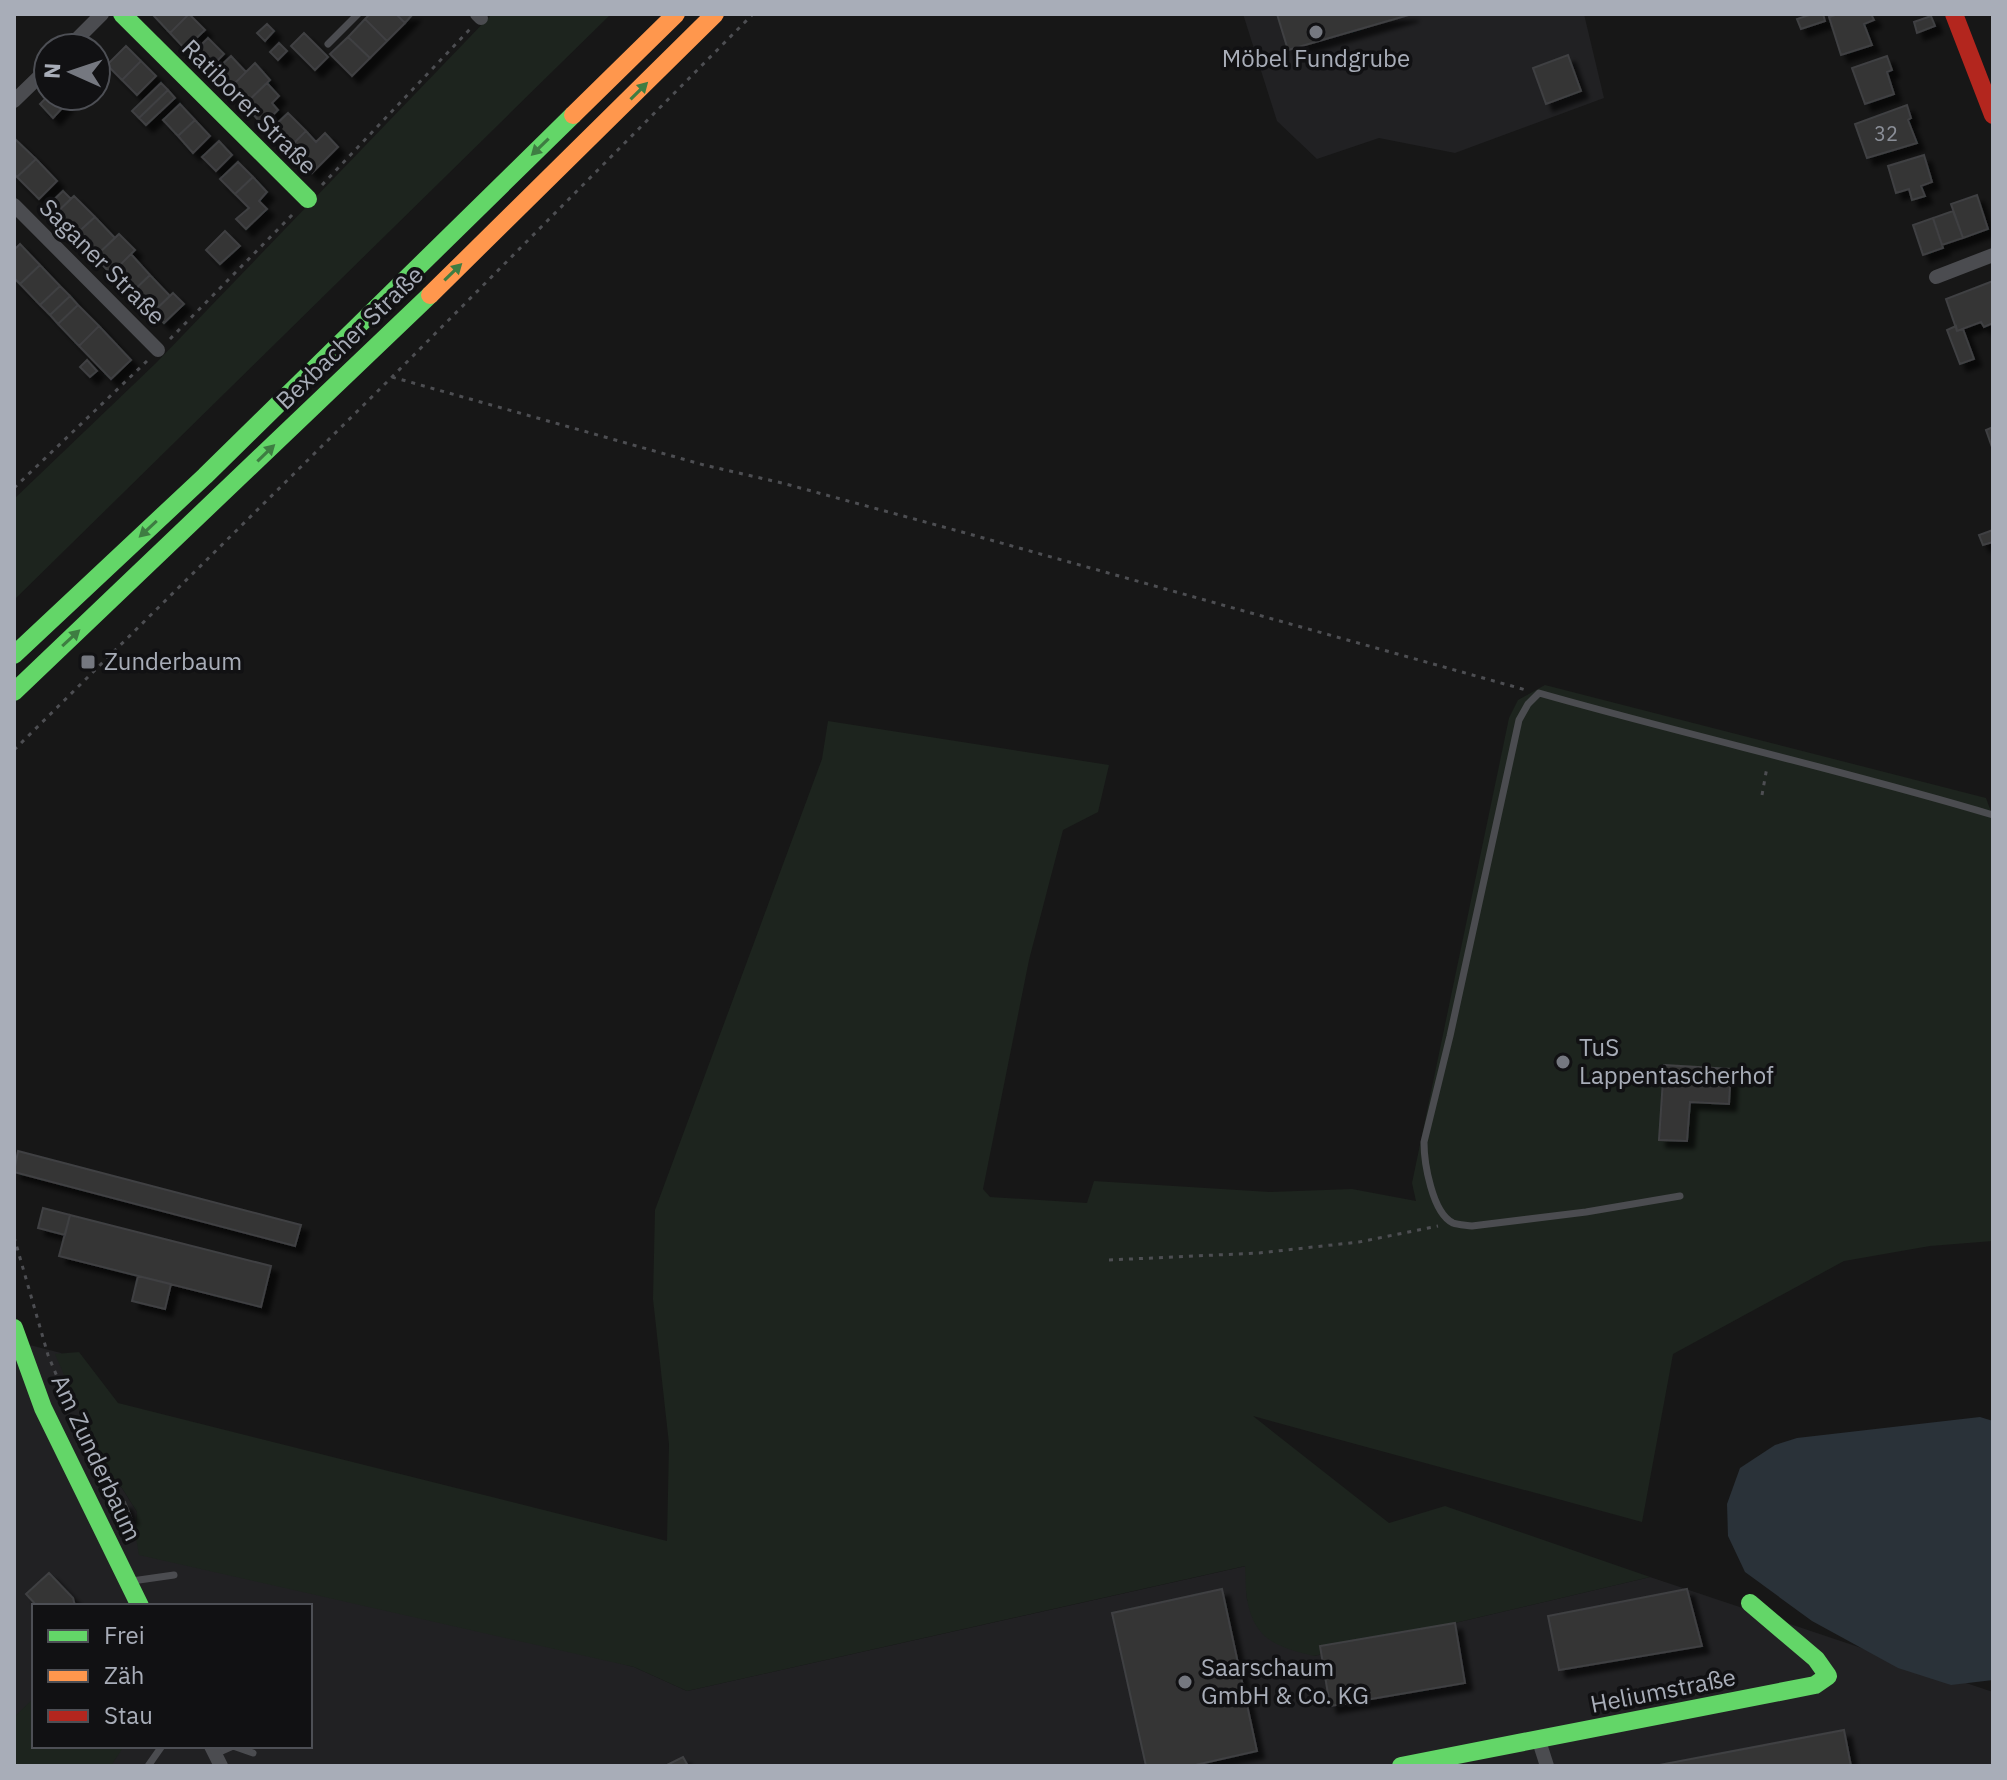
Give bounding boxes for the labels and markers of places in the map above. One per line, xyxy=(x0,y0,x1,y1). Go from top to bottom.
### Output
marker: Möbel Fundgrube xyxy=(1307,23,1325,41)
place label: Möbel Fundgrube xyxy=(1222,42,1410,74)
place label: Zunderbaum xyxy=(104,645,242,677)
marker: Zunderbaum xyxy=(79,653,97,671)
place label: TuS Lappentascherhof xyxy=(1579,1031,1774,1091)
marker: TuS Lappentascherhof xyxy=(1554,1053,1572,1071)
place label: Saarschaum GmbH & Co. KG xyxy=(1201,1651,1369,1711)
marker: Saarschaum GmbH & Co. KG xyxy=(1176,1673,1194,1691)

